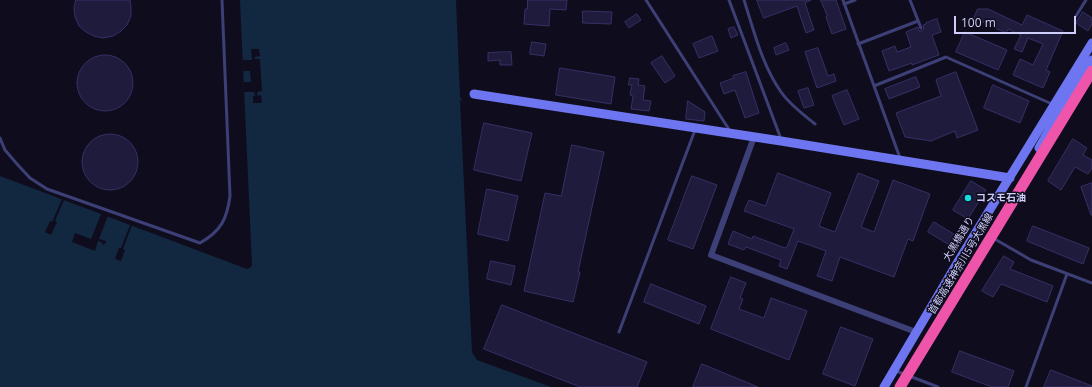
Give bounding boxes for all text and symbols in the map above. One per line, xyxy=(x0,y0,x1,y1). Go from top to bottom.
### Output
scale bar xyxy=(956,8,1078,34)
text: 100 m xyxy=(961,14,996,31)
place label: コスモ石油 xyxy=(976,192,1026,204)
marker: コスモ石油 xyxy=(963,193,973,203)
street label: 首都高速神奈川5号大黒線 xyxy=(926,211,996,317)
street label: 大黒橋通り xyxy=(941,214,977,264)

